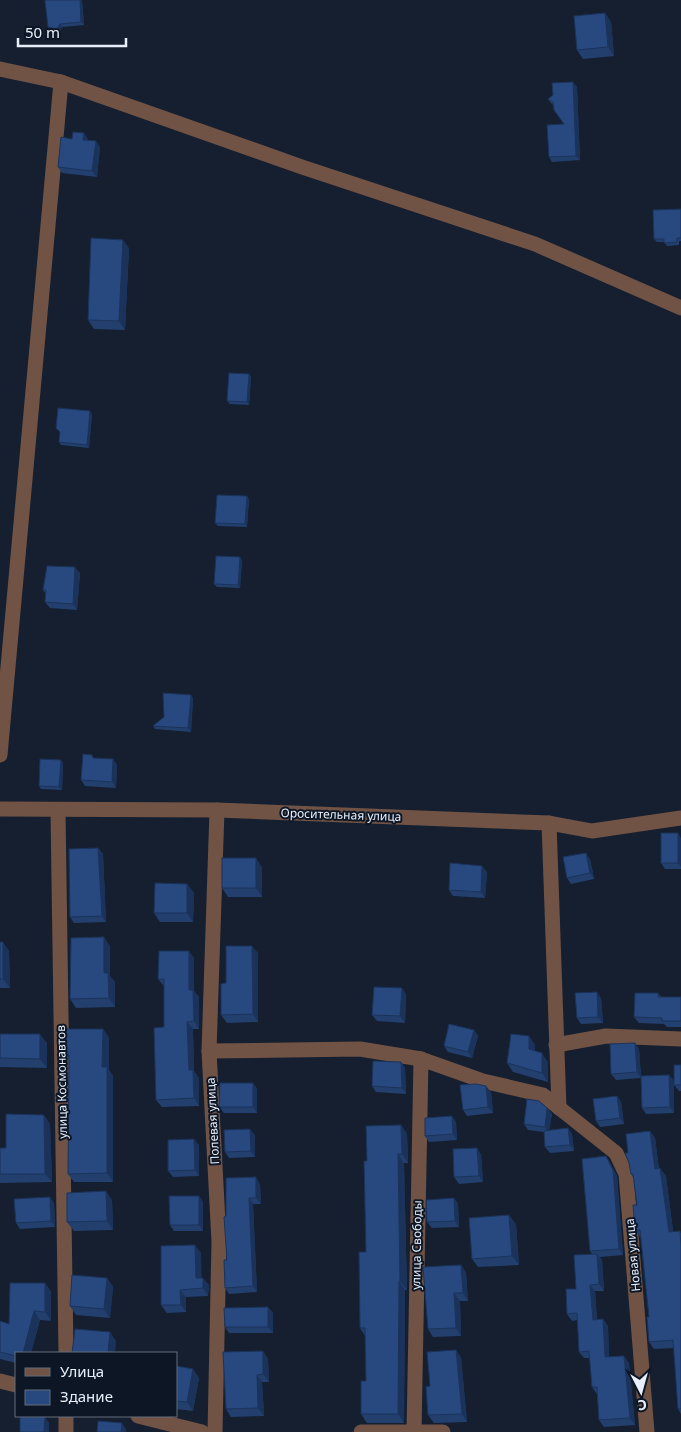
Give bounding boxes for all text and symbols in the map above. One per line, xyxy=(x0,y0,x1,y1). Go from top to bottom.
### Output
scale bar xyxy=(18,15,125,47)
text: 50 m xyxy=(25,22,60,42)
street label: Оросительная улица xyxy=(280,804,402,825)
street label: улица Космонавтов xyxy=(52,1025,71,1139)
street label: Полевая улица xyxy=(202,1077,223,1165)
street label: улица Свободы xyxy=(407,1200,426,1290)
street label: Новая улица xyxy=(621,1218,644,1292)
legend xyxy=(15,1352,178,1417)
text: Улица xyxy=(60,1361,104,1381)
north arrow xyxy=(616,1367,666,1417)
text: Здание xyxy=(60,1386,113,1406)
text: С xyxy=(637,1396,648,1415)

